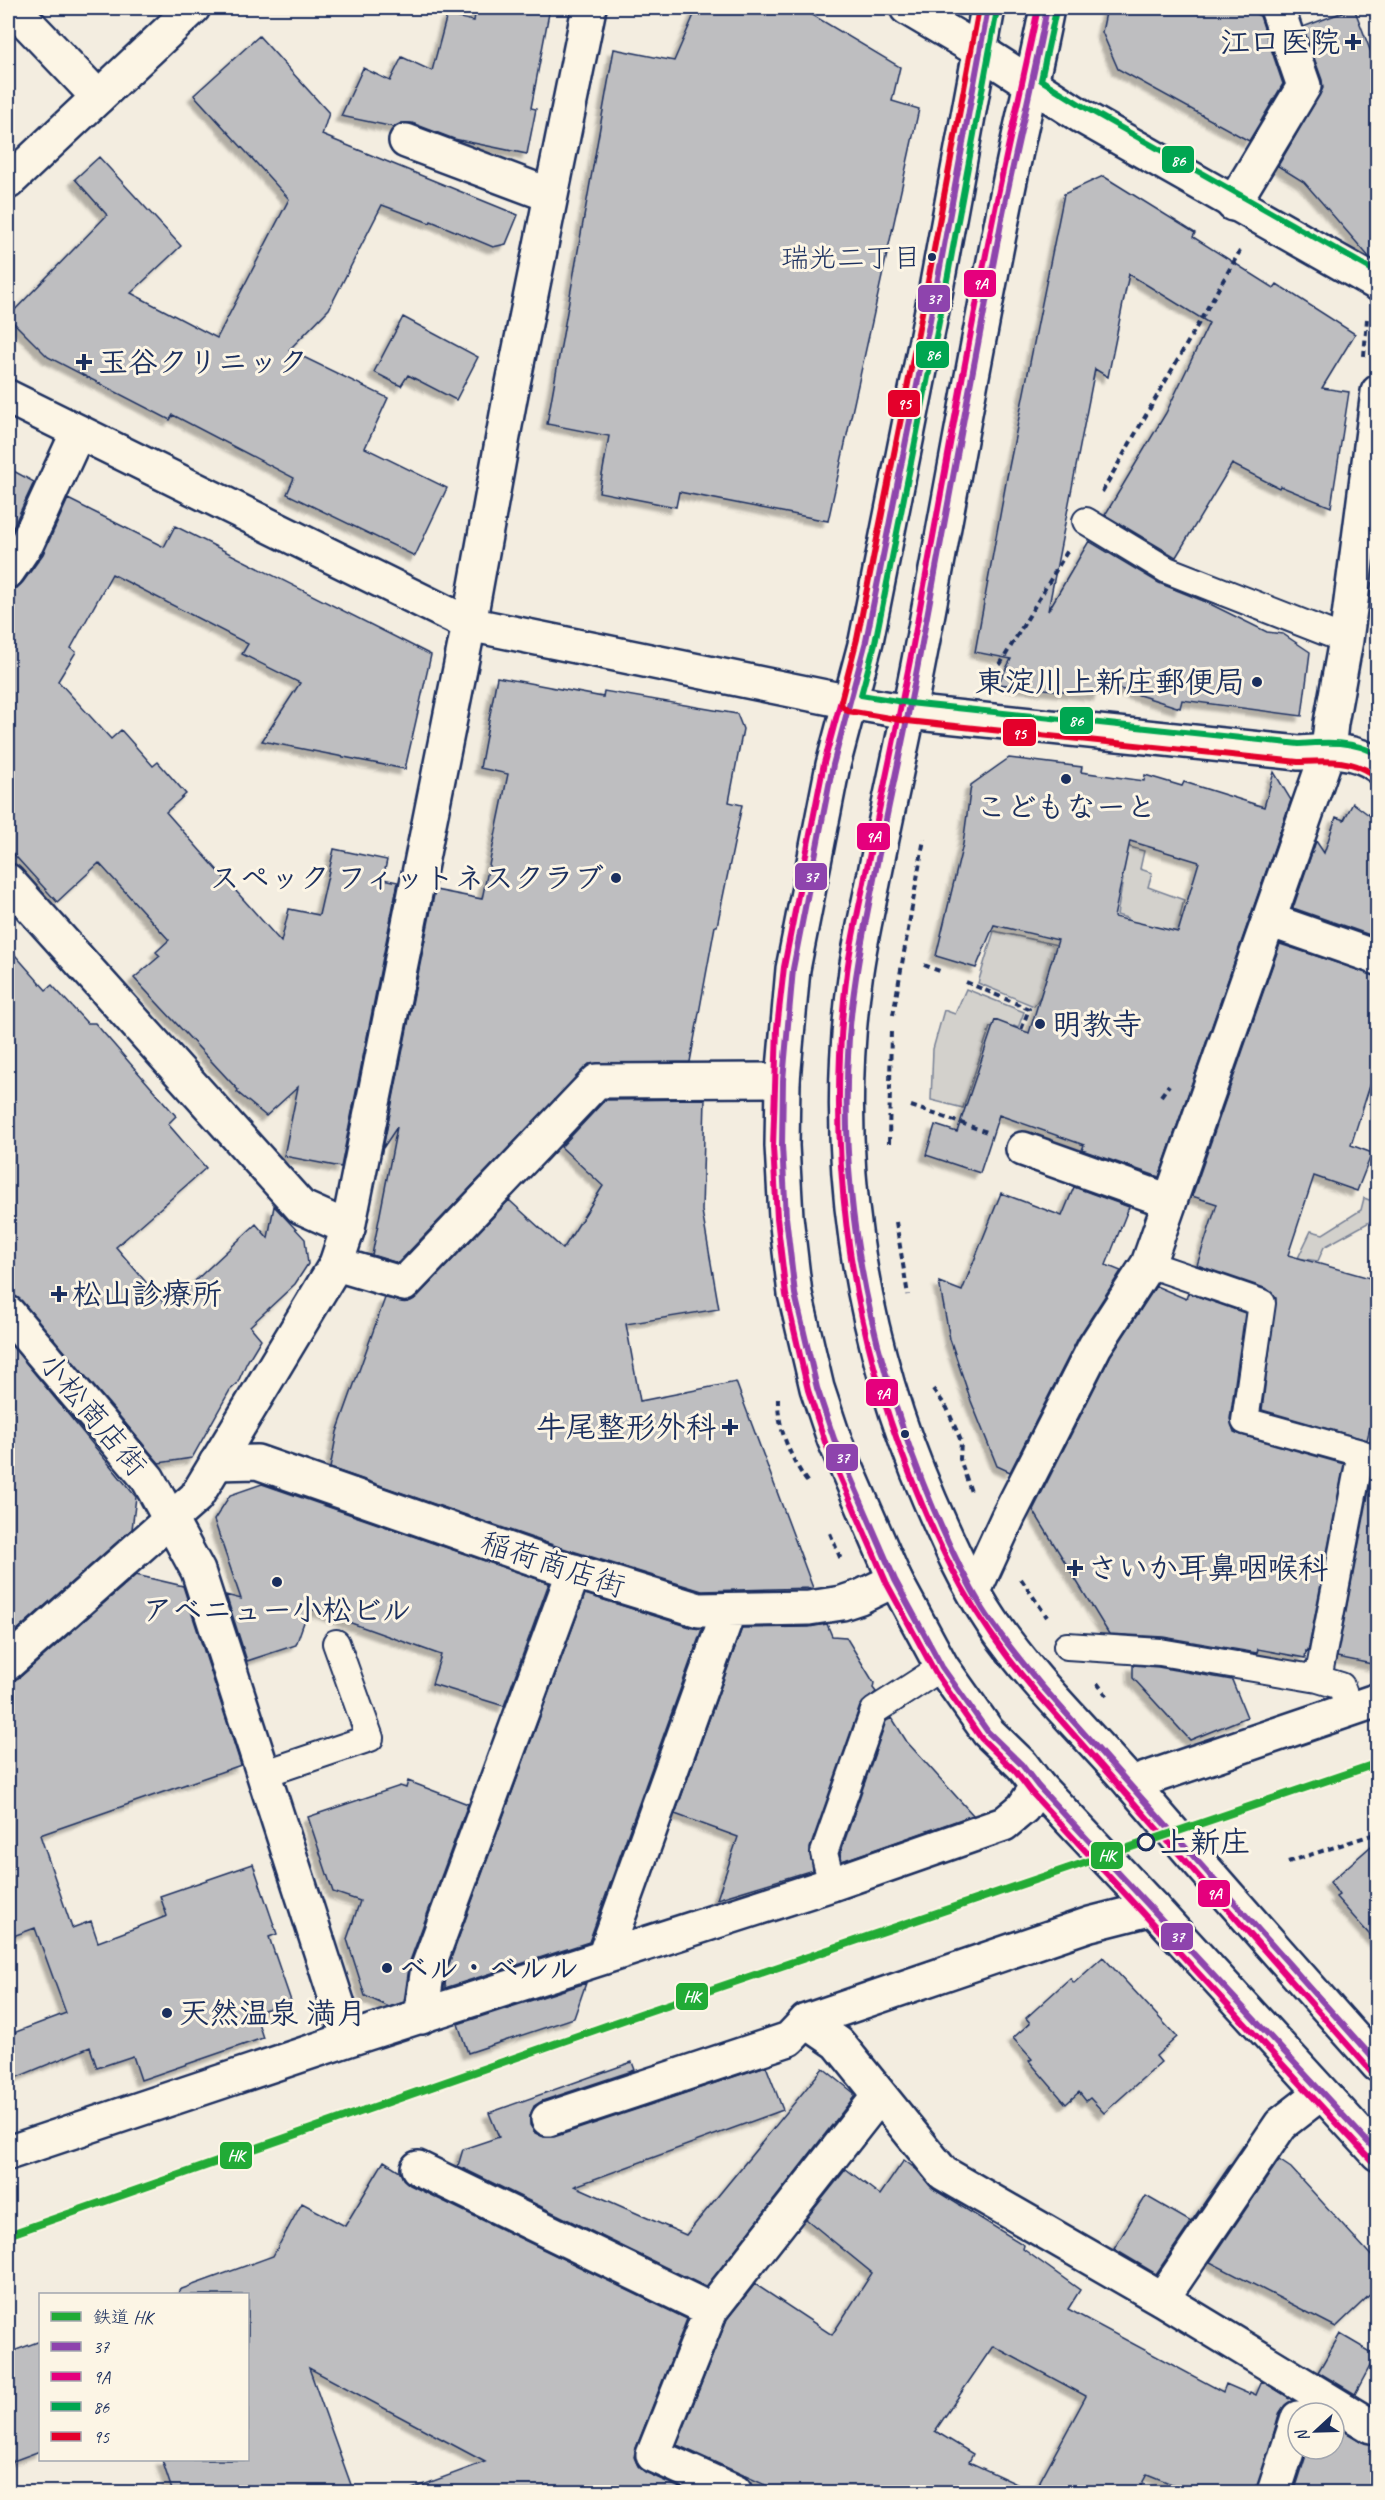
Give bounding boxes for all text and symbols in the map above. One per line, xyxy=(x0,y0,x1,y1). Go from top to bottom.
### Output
place label: 江口医院 xyxy=(1220,23,1340,61)
marker: 江口医院 xyxy=(1344,33,1362,51)
line badge: 86 xyxy=(1161,145,1195,174)
text: 86 xyxy=(1171,151,1187,171)
place label: 瑞光二丁目 xyxy=(781,240,921,275)
marker: 瑞光二丁目 xyxy=(926,251,938,263)
line badge: 9A xyxy=(963,269,997,298)
text: 9A xyxy=(972,274,989,294)
line badge: 37 xyxy=(917,284,951,313)
text: 37 xyxy=(927,289,943,309)
line badge: 86 xyxy=(915,340,950,369)
place label: 玉谷クリニック xyxy=(98,343,308,381)
text: 86 xyxy=(926,345,942,365)
marker: 玉谷クリニック xyxy=(75,353,93,371)
line badge: 95 xyxy=(887,389,921,418)
text: 95 xyxy=(897,394,913,414)
place label: 東淀川上新庄郵便局 xyxy=(975,663,1245,701)
marker: 東淀川上新庄郵便局 xyxy=(1250,675,1264,689)
line badge: 86 xyxy=(1059,706,1094,735)
text: 86 xyxy=(1069,711,1085,731)
line badge: 95 xyxy=(1002,718,1037,747)
text: 95 xyxy=(1012,724,1028,744)
marker: こどもなーと xyxy=(1059,772,1073,786)
place label: こどもなーと xyxy=(976,788,1156,826)
line badge: 9A xyxy=(856,822,891,851)
text: 9A xyxy=(865,827,882,847)
place label: スペック フィットネスクラブ xyxy=(210,859,604,897)
line badge: 37 xyxy=(794,862,828,891)
text: 37 xyxy=(804,867,820,887)
marker: スペック フィットネスクラブ xyxy=(609,871,623,885)
place label: 明教寺 xyxy=(1052,1005,1142,1043)
marker: 明教寺 xyxy=(1033,1017,1047,1031)
place label: 松山診療所 xyxy=(72,1275,222,1313)
marker: 松山診療所 xyxy=(50,1285,68,1303)
street label: 小松商店街 xyxy=(30,1344,156,1484)
line badge: 9A xyxy=(865,1378,899,1407)
text: 9A xyxy=(874,1384,891,1404)
place label: 牛尾整形外科 xyxy=(536,1408,716,1446)
marker: 牛尾整形外科 xyxy=(721,1418,739,1436)
unlabelled marker xyxy=(899,1428,911,1440)
line badge: 37 xyxy=(825,1443,859,1472)
text: 37 xyxy=(835,1448,851,1468)
street label: 稲荷商店街 xyxy=(476,1523,630,1605)
place label: さいか耳鼻咽喉科 xyxy=(1088,1549,1328,1587)
marker: さいか耳鼻咽喉科 xyxy=(1066,1559,1084,1577)
marker: アベニュー小松ビル xyxy=(270,1575,284,1589)
place label: アベニュー小松ビル xyxy=(143,1591,411,1629)
place label: 上新庄 xyxy=(1160,1823,1250,1861)
marker: 上新庄 xyxy=(1137,1833,1155,1851)
line badge: HK xyxy=(1090,1841,1124,1870)
text: HK xyxy=(1098,1846,1119,1866)
line badge: 9A xyxy=(1197,1879,1231,1908)
text: 9A xyxy=(1206,1884,1223,1904)
line badge: 37 xyxy=(1160,1922,1194,1951)
text: 37 xyxy=(1170,1927,1186,1947)
place label: ベル・ベルル xyxy=(399,1949,579,1987)
marker: ベル・ベルル xyxy=(380,1961,394,1975)
line badge: HK xyxy=(675,1982,709,2011)
text: HK xyxy=(683,1987,704,2007)
place label: 天然温泉 満月 xyxy=(179,1994,366,2032)
marker: 天然温泉 満月 xyxy=(160,2006,174,2020)
line badge: HK xyxy=(219,2141,253,2170)
text: HK xyxy=(227,2146,248,2166)
legend xyxy=(39,2293,249,2461)
text: 鉄道 HK xyxy=(93,2306,155,2328)
text: 37 xyxy=(93,2336,110,2358)
text: 9A xyxy=(93,2366,111,2388)
text: 86 xyxy=(93,2396,110,2418)
north arrow xyxy=(1286,2401,1346,2461)
text: N xyxy=(1291,2425,1314,2445)
text: 95 xyxy=(93,2426,110,2448)

